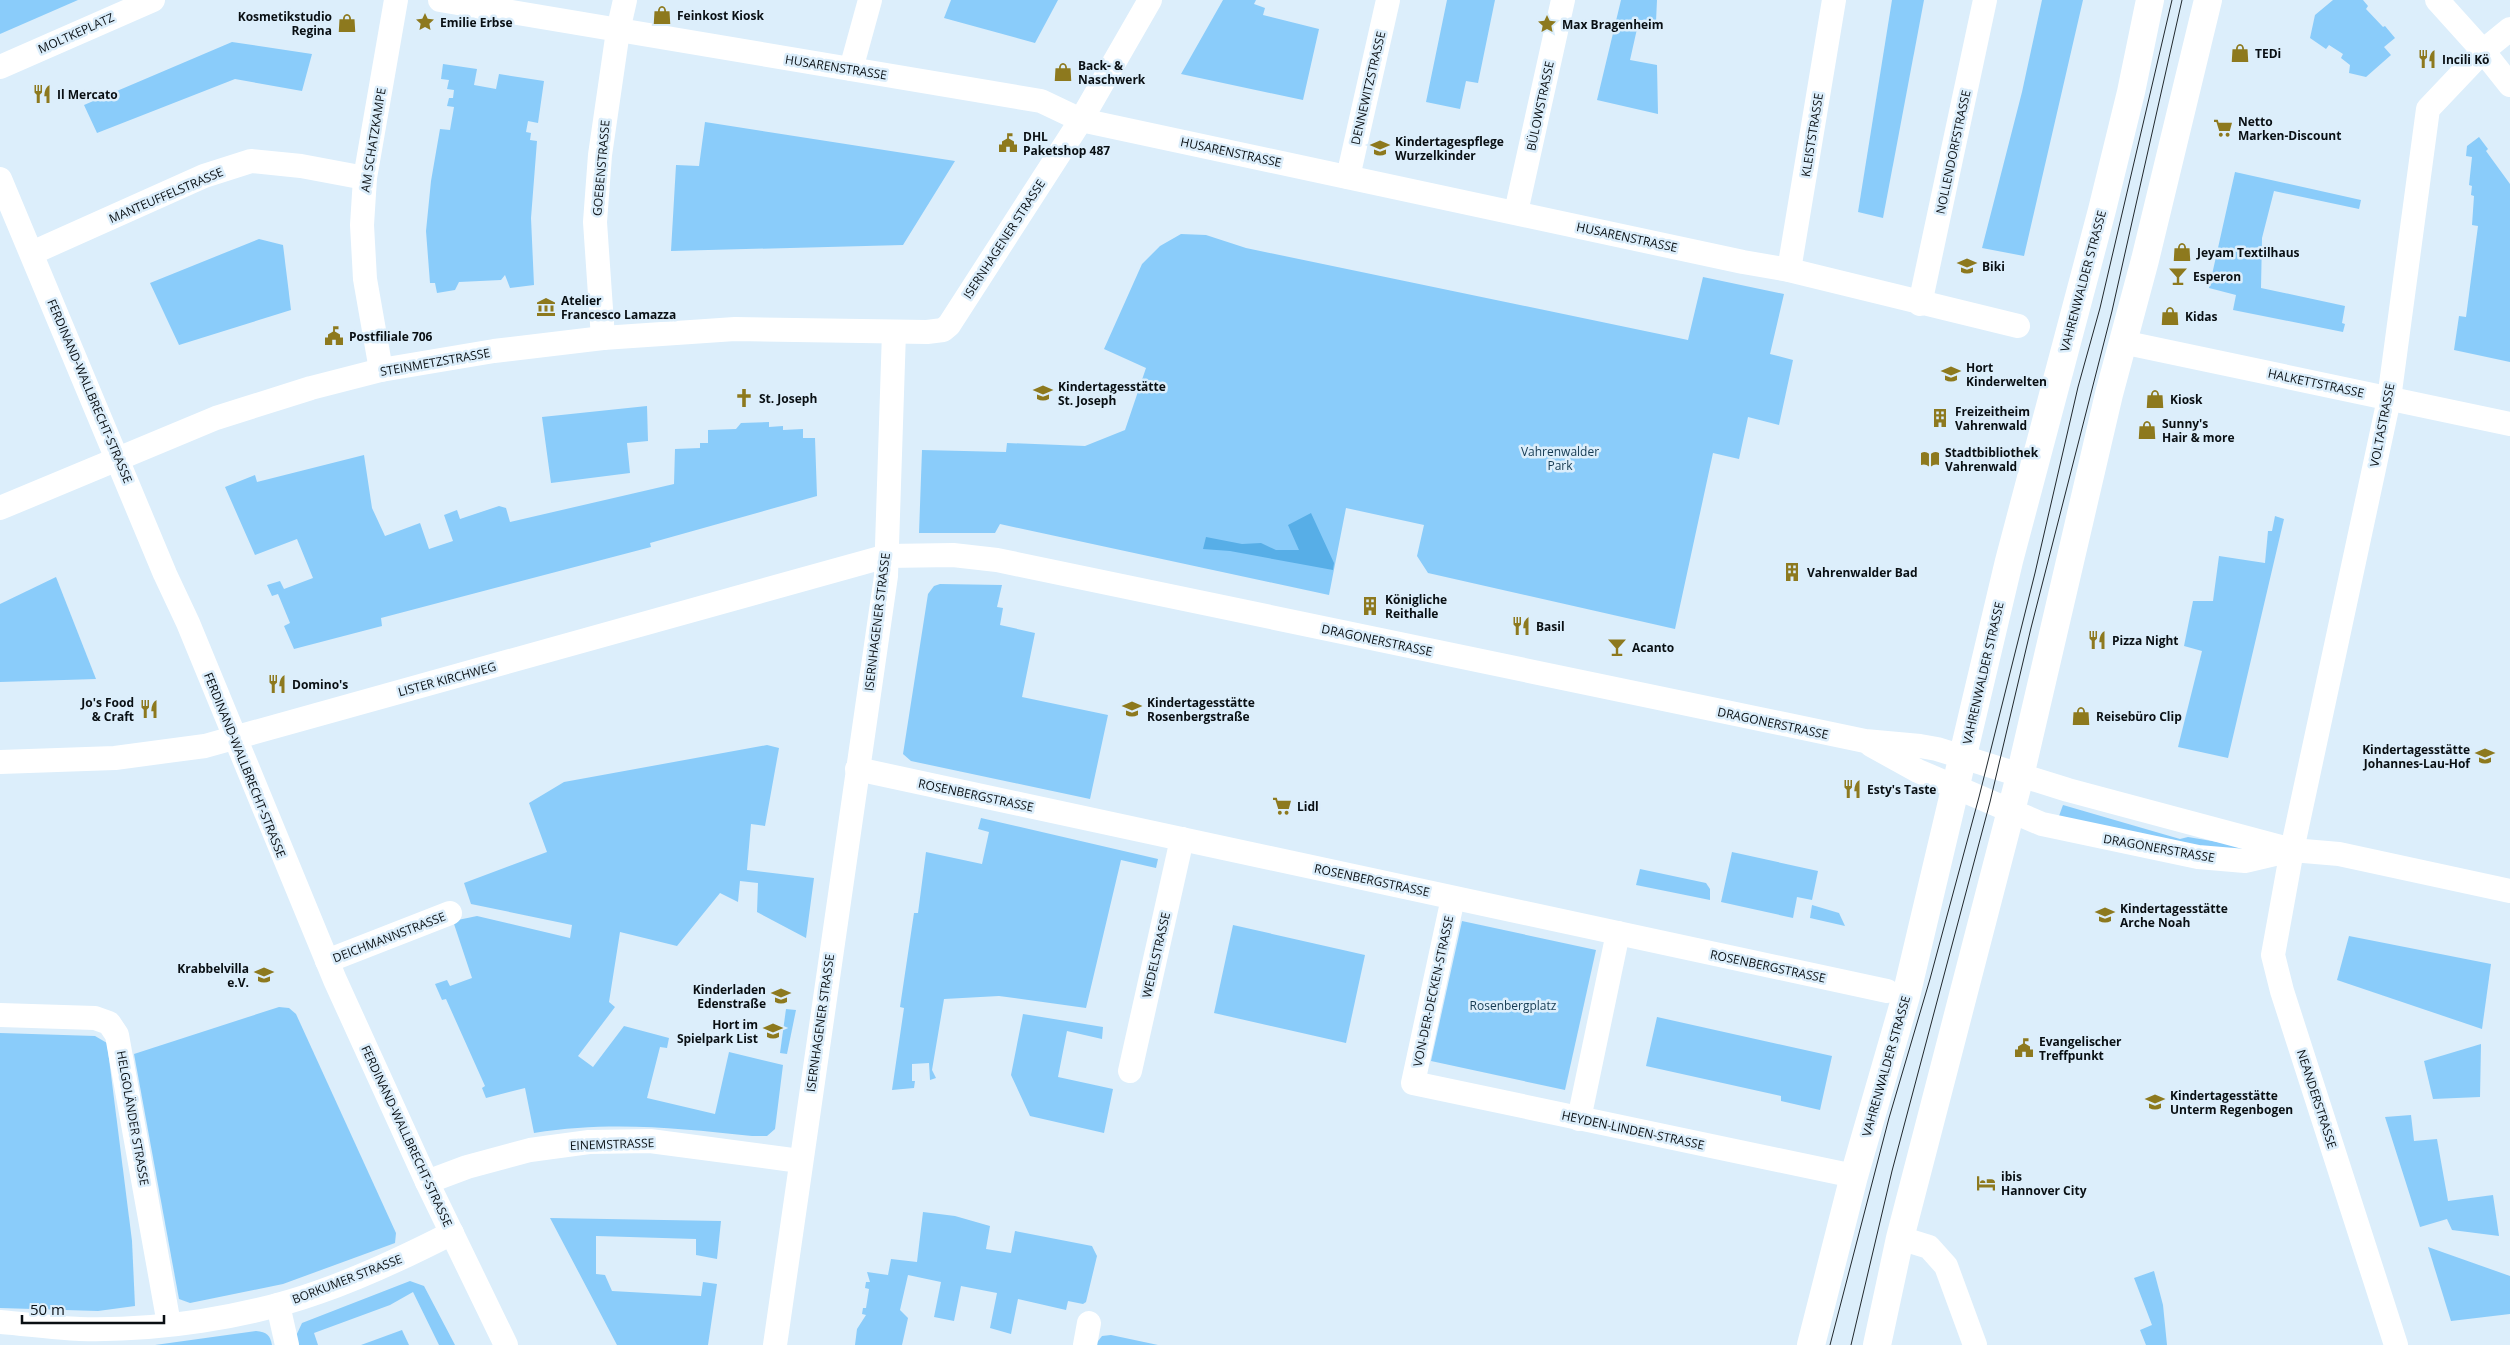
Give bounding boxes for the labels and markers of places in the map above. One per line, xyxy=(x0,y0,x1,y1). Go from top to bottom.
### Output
shop icon: Feinkost Kiosk xyxy=(651,4,673,26)
place label: Feinkost Kiosk xyxy=(677,7,764,24)
place label: Kosmetikstudio Regina xyxy=(238,8,332,39)
place icon: Emilie Erbse xyxy=(414,11,436,33)
shop icon: Kosmetikstudio Regina xyxy=(336,12,358,34)
place icon: Max Bragenheim xyxy=(1536,13,1558,35)
place label: Emilie Erbse xyxy=(440,14,513,31)
place label: Max Bragenheim xyxy=(1562,16,1664,33)
shop icon: TEDi xyxy=(2229,42,2251,64)
place label: TEDi xyxy=(2255,45,2281,62)
restaurant icon: Incili Kö xyxy=(2416,48,2438,70)
place label: Incili Kö xyxy=(2442,51,2490,68)
place label: Back- & Naschwerk xyxy=(1078,57,1146,88)
shop icon: Back- & Naschwerk xyxy=(1052,61,1074,83)
restaurant icon: Il Mercato xyxy=(31,83,53,105)
place label: Il Mercato xyxy=(57,86,118,103)
place label: Netto Marken-Discount xyxy=(2238,113,2341,144)
supermarket icon: Netto Marken-Discount xyxy=(2212,117,2234,139)
place label: DHL Paketshop 487 xyxy=(1023,128,1110,159)
public building icon: DHL Paketshop 487 xyxy=(997,132,1019,154)
place label: Kindertagespflege Wurzelkinder xyxy=(1395,133,1504,164)
school or university icon: Kindertagespflege Wurzelkinder xyxy=(1369,137,1391,159)
shop icon: Jeyam Textilhaus xyxy=(2171,241,2193,263)
place label: Jeyam Textilhaus xyxy=(2196,244,2300,261)
school or university icon: Biki xyxy=(1956,255,1978,277)
place label: Biki xyxy=(1982,258,2005,275)
bar icon: Esperon xyxy=(2167,265,2189,287)
place label: Esperon xyxy=(2193,268,2241,285)
place label: Atelier Francesco Lamazza xyxy=(561,292,676,323)
museum icon: Atelier Francesco Lamazza xyxy=(535,296,557,318)
shop icon: Kidas xyxy=(2159,305,2181,327)
place label: Kidas xyxy=(2185,308,2217,325)
public building icon: Postfiliale 706 xyxy=(323,325,345,347)
place label: Postfiliale 706 xyxy=(349,328,433,345)
place label: Hort Kinderwelten xyxy=(1966,359,2047,390)
school or university icon: Hort Kinderwelten xyxy=(1940,363,1962,385)
place label: Kindertagesstätte St. Joseph xyxy=(1058,378,1166,409)
school or university icon: Kindertagesstätte St. Joseph xyxy=(1032,382,1054,404)
church icon: St. Joseph xyxy=(733,387,755,409)
shop icon: Kiosk xyxy=(2144,388,2166,410)
place label: St. Joseph xyxy=(759,390,817,407)
place label: Kiosk xyxy=(2170,391,2203,408)
place label: Freizeitheim Vahrenwald xyxy=(1955,403,2030,434)
building icon: Freizeitheim Vahrenwald xyxy=(1929,407,1951,429)
place label: Sunny's Hair & more xyxy=(2162,415,2235,446)
shop icon: Sunny's Hair & more xyxy=(2136,419,2158,441)
place label: Stadtbibliothek Vahrenwald xyxy=(1945,444,2039,475)
library icon: Stadtbibliothek Vahrenwald xyxy=(1919,448,1941,470)
building icon: Vahrenwalder Bad xyxy=(1781,561,1803,583)
place label: Vahrenwalder Bad xyxy=(1807,564,1918,581)
place label: Königliche Reithalle xyxy=(1385,591,1447,622)
building icon: Königliche Reithalle xyxy=(1359,595,1381,617)
restaurant icon: Basil xyxy=(1510,615,1532,637)
place label: Basil xyxy=(1536,618,1565,635)
restaurant icon: Pizza Night xyxy=(2086,629,2108,651)
place label: Pizza Night xyxy=(2112,632,2179,649)
bar icon: Acanto xyxy=(1606,636,1628,658)
place label: Acanto xyxy=(1632,639,1674,656)
restaurant icon: Domino's xyxy=(266,673,288,695)
place label: Domino's xyxy=(292,676,348,693)
place label: Jo's Food & Craft xyxy=(80,694,134,725)
place label: Kindertagesstätte Rosenbergstraße xyxy=(1147,694,1255,725)
restaurant icon: Jo's Food & Craft xyxy=(138,698,160,720)
school or university icon: Kindertagesstätte Rosenbergstraße xyxy=(1121,698,1143,720)
shop icon: Reisebüro Clip xyxy=(2070,705,2092,727)
place label: Reisebüro Clip xyxy=(2096,708,2182,725)
place label: Kindertagesstätte Johannes-Lau-Hof xyxy=(2362,741,2471,772)
school or university icon: Kindertagesstätte Johannes-Lau-Hof xyxy=(2474,745,2496,767)
restaurant icon: Esty's Taste xyxy=(1841,778,1863,800)
place label: Esty's Taste xyxy=(1867,781,1936,798)
supermarket icon: Lidl xyxy=(1271,795,1293,817)
place label: Lidl xyxy=(1297,798,1319,815)
place label: Kindertagesstätte Arche Noah xyxy=(2120,900,2228,931)
school or university icon: Kindertagesstätte Arche Noah xyxy=(2094,904,2116,926)
place label: Krabbelvilla e.V. xyxy=(177,960,249,991)
school or university icon: Krabbelvilla e.V. xyxy=(253,964,275,986)
place label: Kinderladen Edenstraße xyxy=(693,981,766,1012)
school or university icon: Kinderladen Edenstraße xyxy=(770,985,792,1007)
place label: Hort im Spielpark List xyxy=(677,1016,758,1047)
school or university icon: Hort im Spielpark List xyxy=(762,1020,784,1042)
place label: Evangelischer Treffpunkt xyxy=(2039,1033,2122,1064)
public building icon: Evangelischer Treffpunkt xyxy=(2013,1037,2035,1059)
place label: Kindertagesstätte Unterm Regenbogen xyxy=(2170,1087,2293,1118)
school or university icon: Kindertagesstätte Unterm Regenbogen xyxy=(2144,1091,2166,1113)
place label: ibis Hannover City xyxy=(2001,1168,2087,1199)
hotel icon: ibis Hannover City xyxy=(1975,1172,1997,1194)

